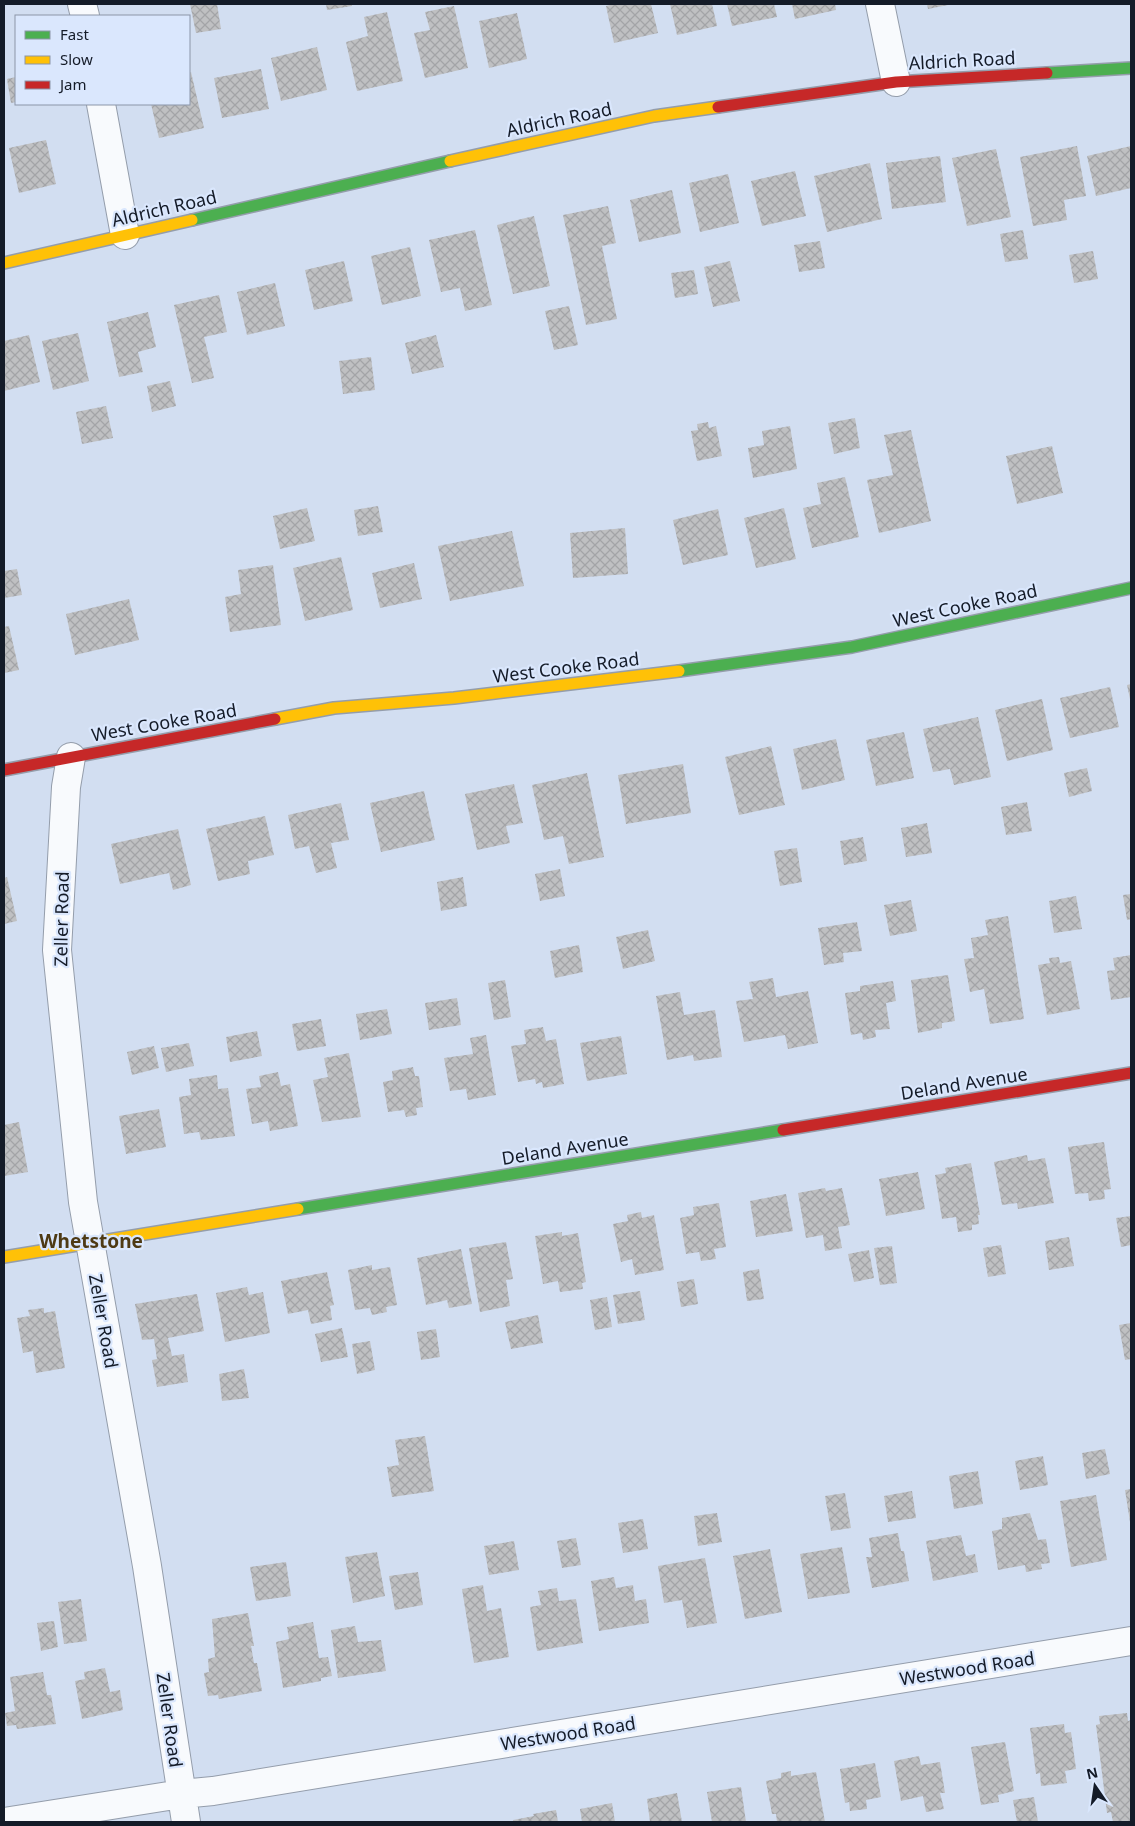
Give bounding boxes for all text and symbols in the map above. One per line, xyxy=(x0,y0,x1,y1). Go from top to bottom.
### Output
legend xyxy=(15,15,190,105)
text: Fast xyxy=(60,24,89,44)
street label: Aldrich Road xyxy=(908,45,1016,75)
text: Slow xyxy=(60,49,93,69)
text: Jam xyxy=(58,74,87,94)
street label: Aldrich Road xyxy=(504,96,614,142)
street label: Aldrich Road xyxy=(109,184,219,232)
street label: West Cooke Road xyxy=(891,578,1039,632)
street label: West Cooke Road xyxy=(491,646,641,688)
street label: West Cooke Road xyxy=(89,697,239,747)
street label: Zeller Road xyxy=(48,871,74,967)
street label: Deland Avenue xyxy=(899,1061,1029,1105)
street label: Deland Avenue xyxy=(500,1126,630,1170)
district label: Whetstone xyxy=(39,1228,143,1254)
street label: Zeller Road xyxy=(84,1272,124,1370)
street label: Westwood Road xyxy=(898,1645,1036,1691)
street label: Zeller Road xyxy=(151,1671,189,1769)
street label: Westwood Road xyxy=(499,1710,637,1756)
north arrow xyxy=(1070,1761,1120,1811)
text: N xyxy=(1084,1762,1100,1783)

